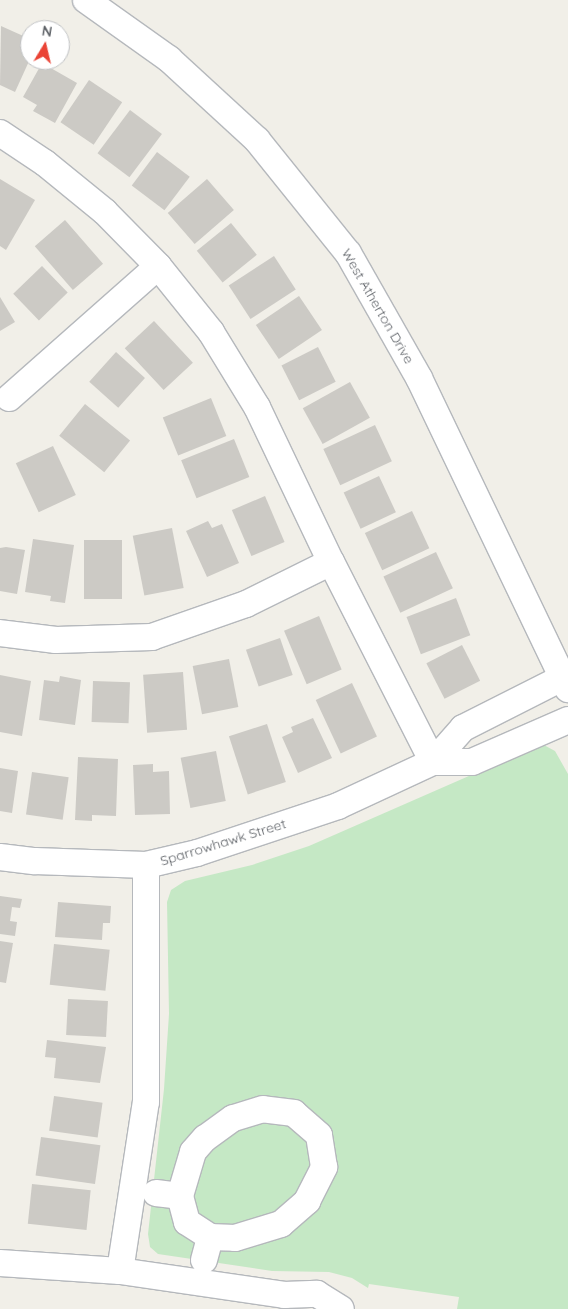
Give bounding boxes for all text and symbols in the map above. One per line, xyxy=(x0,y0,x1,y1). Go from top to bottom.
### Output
north arrow xyxy=(20,20,70,70)
text: N xyxy=(41,21,54,41)
street label: West Atherton Drive xyxy=(338,245,418,367)
street label: Sparrowhawk Street xyxy=(158,815,288,869)

